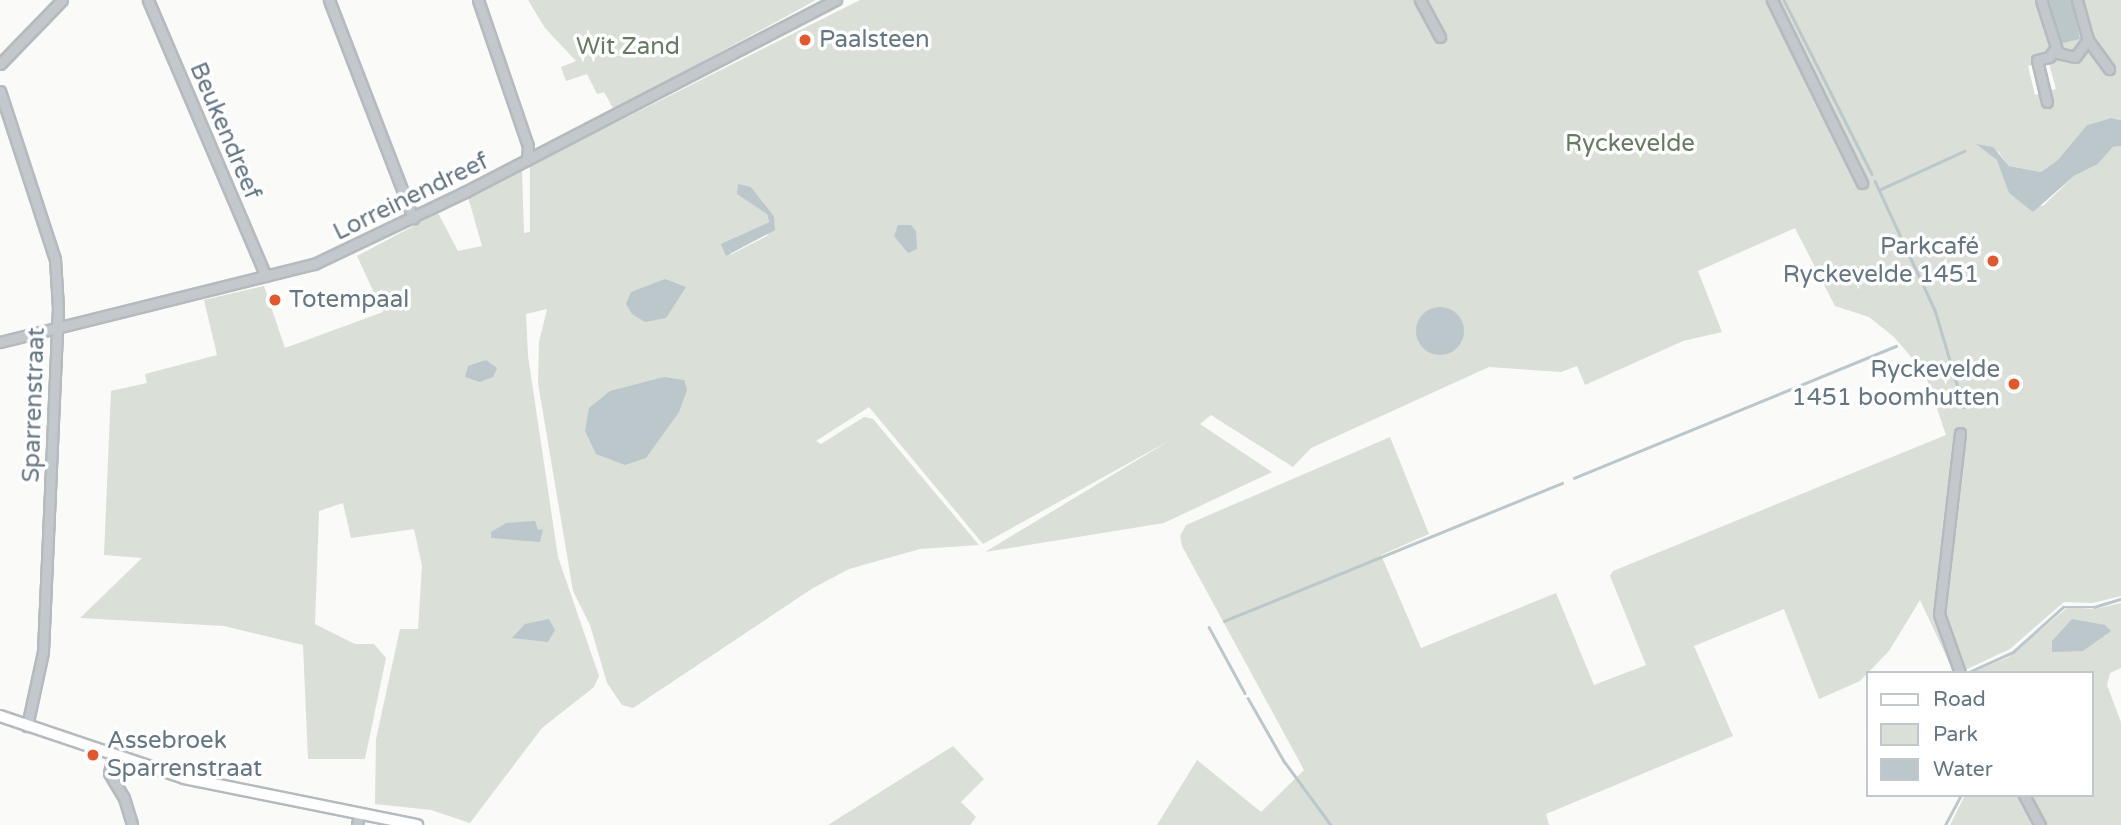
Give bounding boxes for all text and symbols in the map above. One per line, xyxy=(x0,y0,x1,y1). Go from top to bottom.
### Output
place label: Paalsteen xyxy=(819,26,930,54)
marker: Paalsteen xyxy=(797,32,813,48)
park label: Wit Zand xyxy=(576,33,680,61)
street label: Beukendreef xyxy=(183,58,267,204)
park label: Ryckevelde xyxy=(1565,130,1695,158)
street label: Lorreinendreef xyxy=(329,147,493,247)
place label: Parkcafé Ryckevelde 1451 xyxy=(1783,233,1979,289)
marker: Parkcafé Ryckevelde 1451 xyxy=(1985,253,2001,269)
place label: Totempaal xyxy=(289,286,409,314)
marker: Totempaal xyxy=(267,292,283,308)
street label: Sparrenstraat xyxy=(17,327,51,483)
place label: Ryckevelde 1451 boomhutten xyxy=(1792,356,2000,412)
marker: Ryckevelde 1451 boomhutten xyxy=(2006,376,2022,392)
legend xyxy=(1866,671,2093,797)
text: Road xyxy=(1933,687,1986,712)
text: Park xyxy=(1933,722,1978,747)
place label: Assebroek Sparrenstraat xyxy=(107,727,262,783)
marker: Assebroek Sparrenstraat xyxy=(85,747,101,763)
text: Water xyxy=(1933,757,1993,782)

